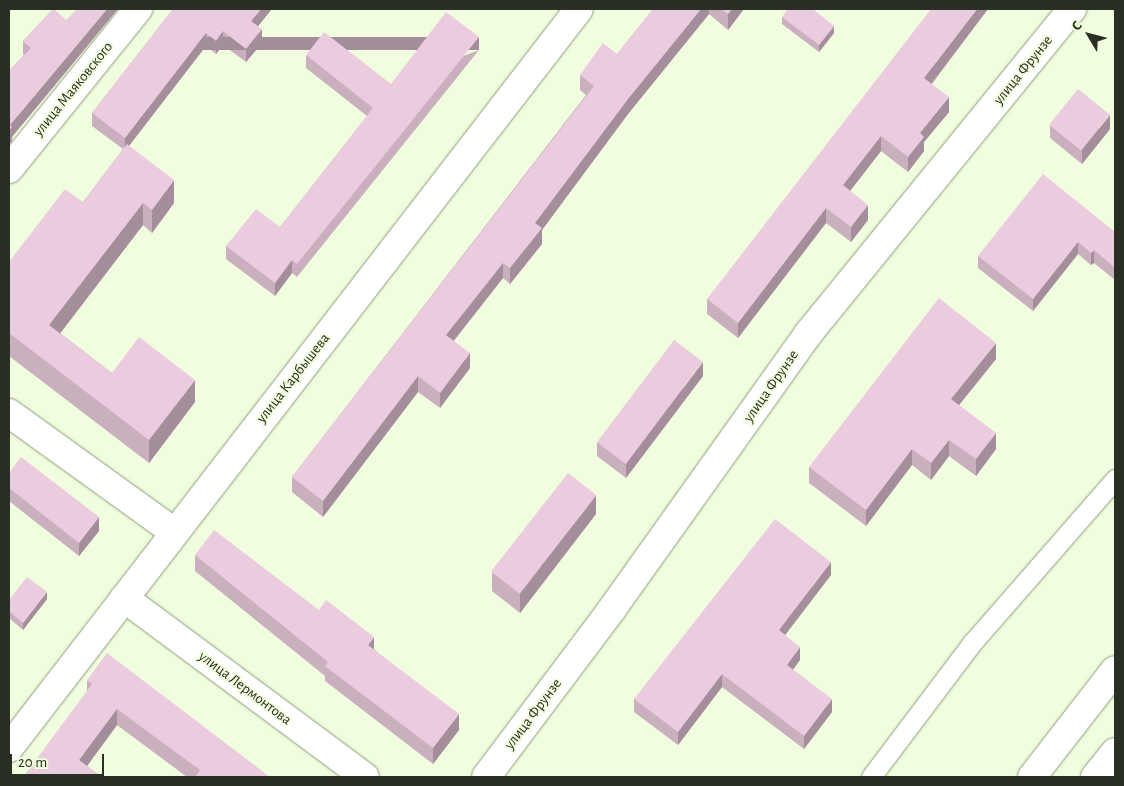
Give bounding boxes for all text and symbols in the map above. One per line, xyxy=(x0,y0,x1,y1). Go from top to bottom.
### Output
north arrow xyxy=(1064,10,1114,60)
text: С xyxy=(1069,19,1085,33)
street label: улица Фрунзе xyxy=(990,32,1056,108)
street label: улица Маяковского xyxy=(29,38,117,140)
street label: улица Карбышева xyxy=(252,330,334,426)
street label: улица Фрунзе xyxy=(740,346,802,426)
street label: улица Лермонтова xyxy=(195,647,295,729)
street label: улица Фрунзе xyxy=(501,675,565,753)
scale bar xyxy=(12,744,106,776)
text: 20 m xyxy=(18,755,47,770)

